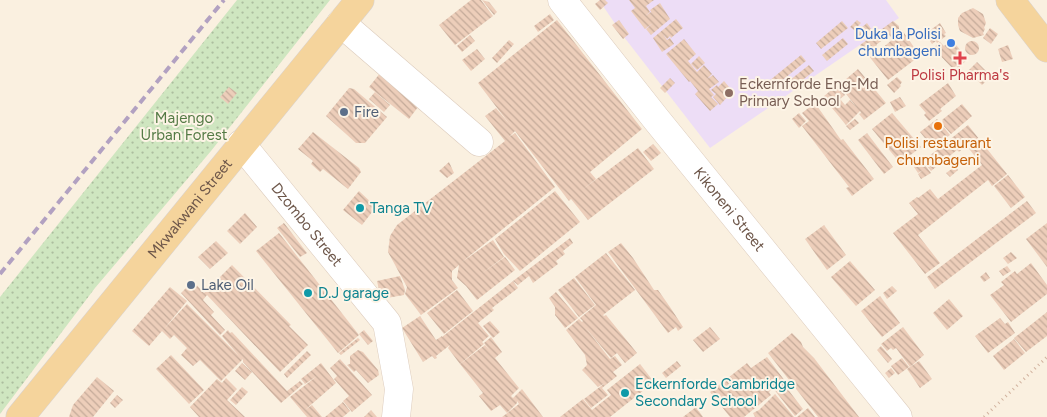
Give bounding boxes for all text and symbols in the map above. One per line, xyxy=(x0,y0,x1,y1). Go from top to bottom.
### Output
place label: Duka la Polisi chumbageni xyxy=(855,25,941,60)
marker: Duka la Polisi chumbageni xyxy=(945,37,957,49)
marker: Polisi Pharma's xyxy=(954,52,966,64)
place label: Polisi Pharma's xyxy=(911,66,1009,84)
place label: Eckernforde Eng-Md Primary School xyxy=(739,75,878,110)
marker: Eckernforde Eng-Md Primary School xyxy=(723,87,735,99)
place label: Fire xyxy=(354,103,379,121)
marker: Fire xyxy=(338,106,350,118)
park label: Majengo Urban Forest xyxy=(141,109,228,144)
marker: Polisi restaurant chumbageni xyxy=(932,120,944,132)
place label: Polisi restaurant chumbageni xyxy=(885,134,992,169)
street label: Mkwakwani Street xyxy=(144,155,236,262)
street label: Kikoneni Street xyxy=(690,164,769,255)
street label: Dzombo Street xyxy=(267,179,346,270)
place label: Tanga TV xyxy=(370,199,433,217)
marker: Tanga TV xyxy=(354,202,366,214)
place label: Lake Oil xyxy=(201,276,254,294)
marker: Lake Oil xyxy=(185,279,197,291)
place label: D.J garage xyxy=(318,284,389,302)
marker: D.J garage xyxy=(302,287,314,299)
place label: Eckernforde Cambridge Secondary School xyxy=(635,375,795,410)
marker: Eckernforde Cambridge Secondary School xyxy=(619,387,631,399)

